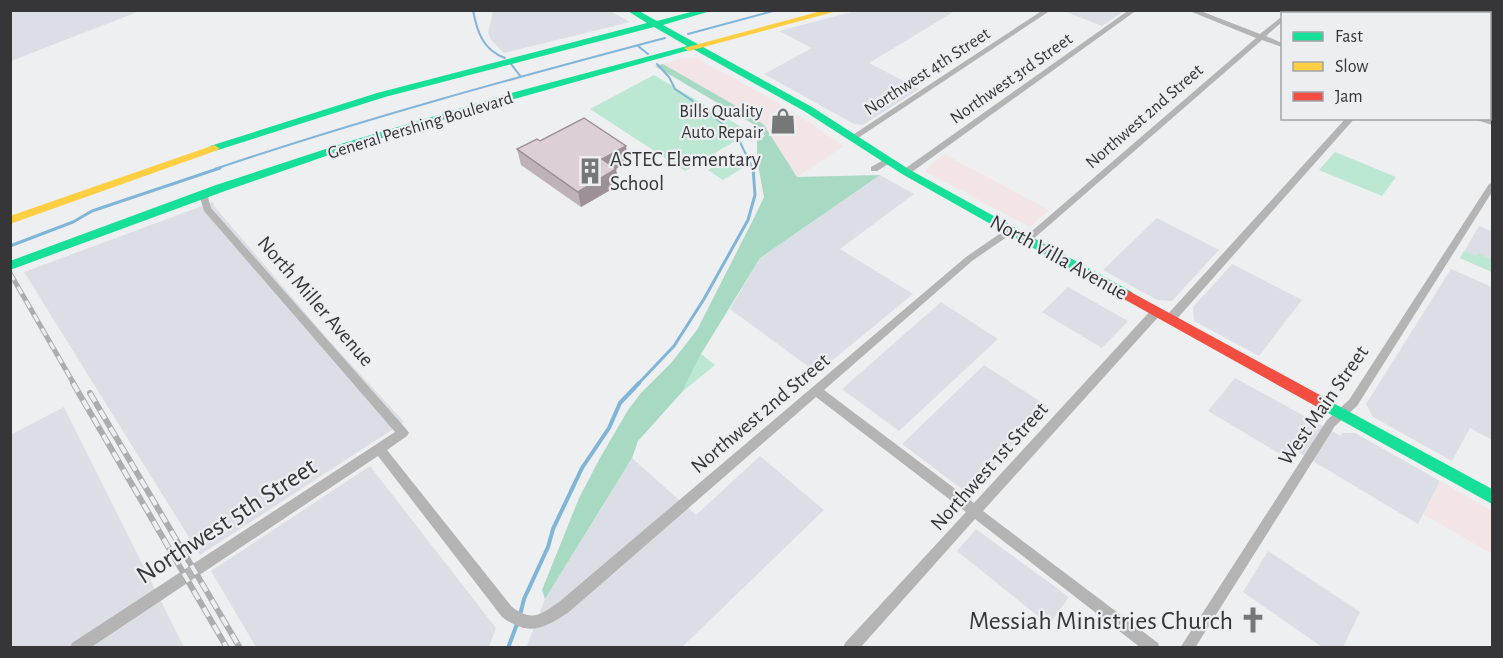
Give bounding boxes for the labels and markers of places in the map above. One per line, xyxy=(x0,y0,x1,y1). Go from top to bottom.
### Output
place label: Bills Quality Auto Repair xyxy=(679,103,763,142)
shop icon: Bills Quality Auto Repair xyxy=(768,106,798,136)
place label: ASTEC Elementary School xyxy=(610,149,761,194)
building icon: ASTEC Elementary School xyxy=(575,156,605,186)
church icon: Messiah Ministries Church xyxy=(1238,605,1268,635)
place label: Messiah Ministries Church xyxy=(969,608,1233,634)

